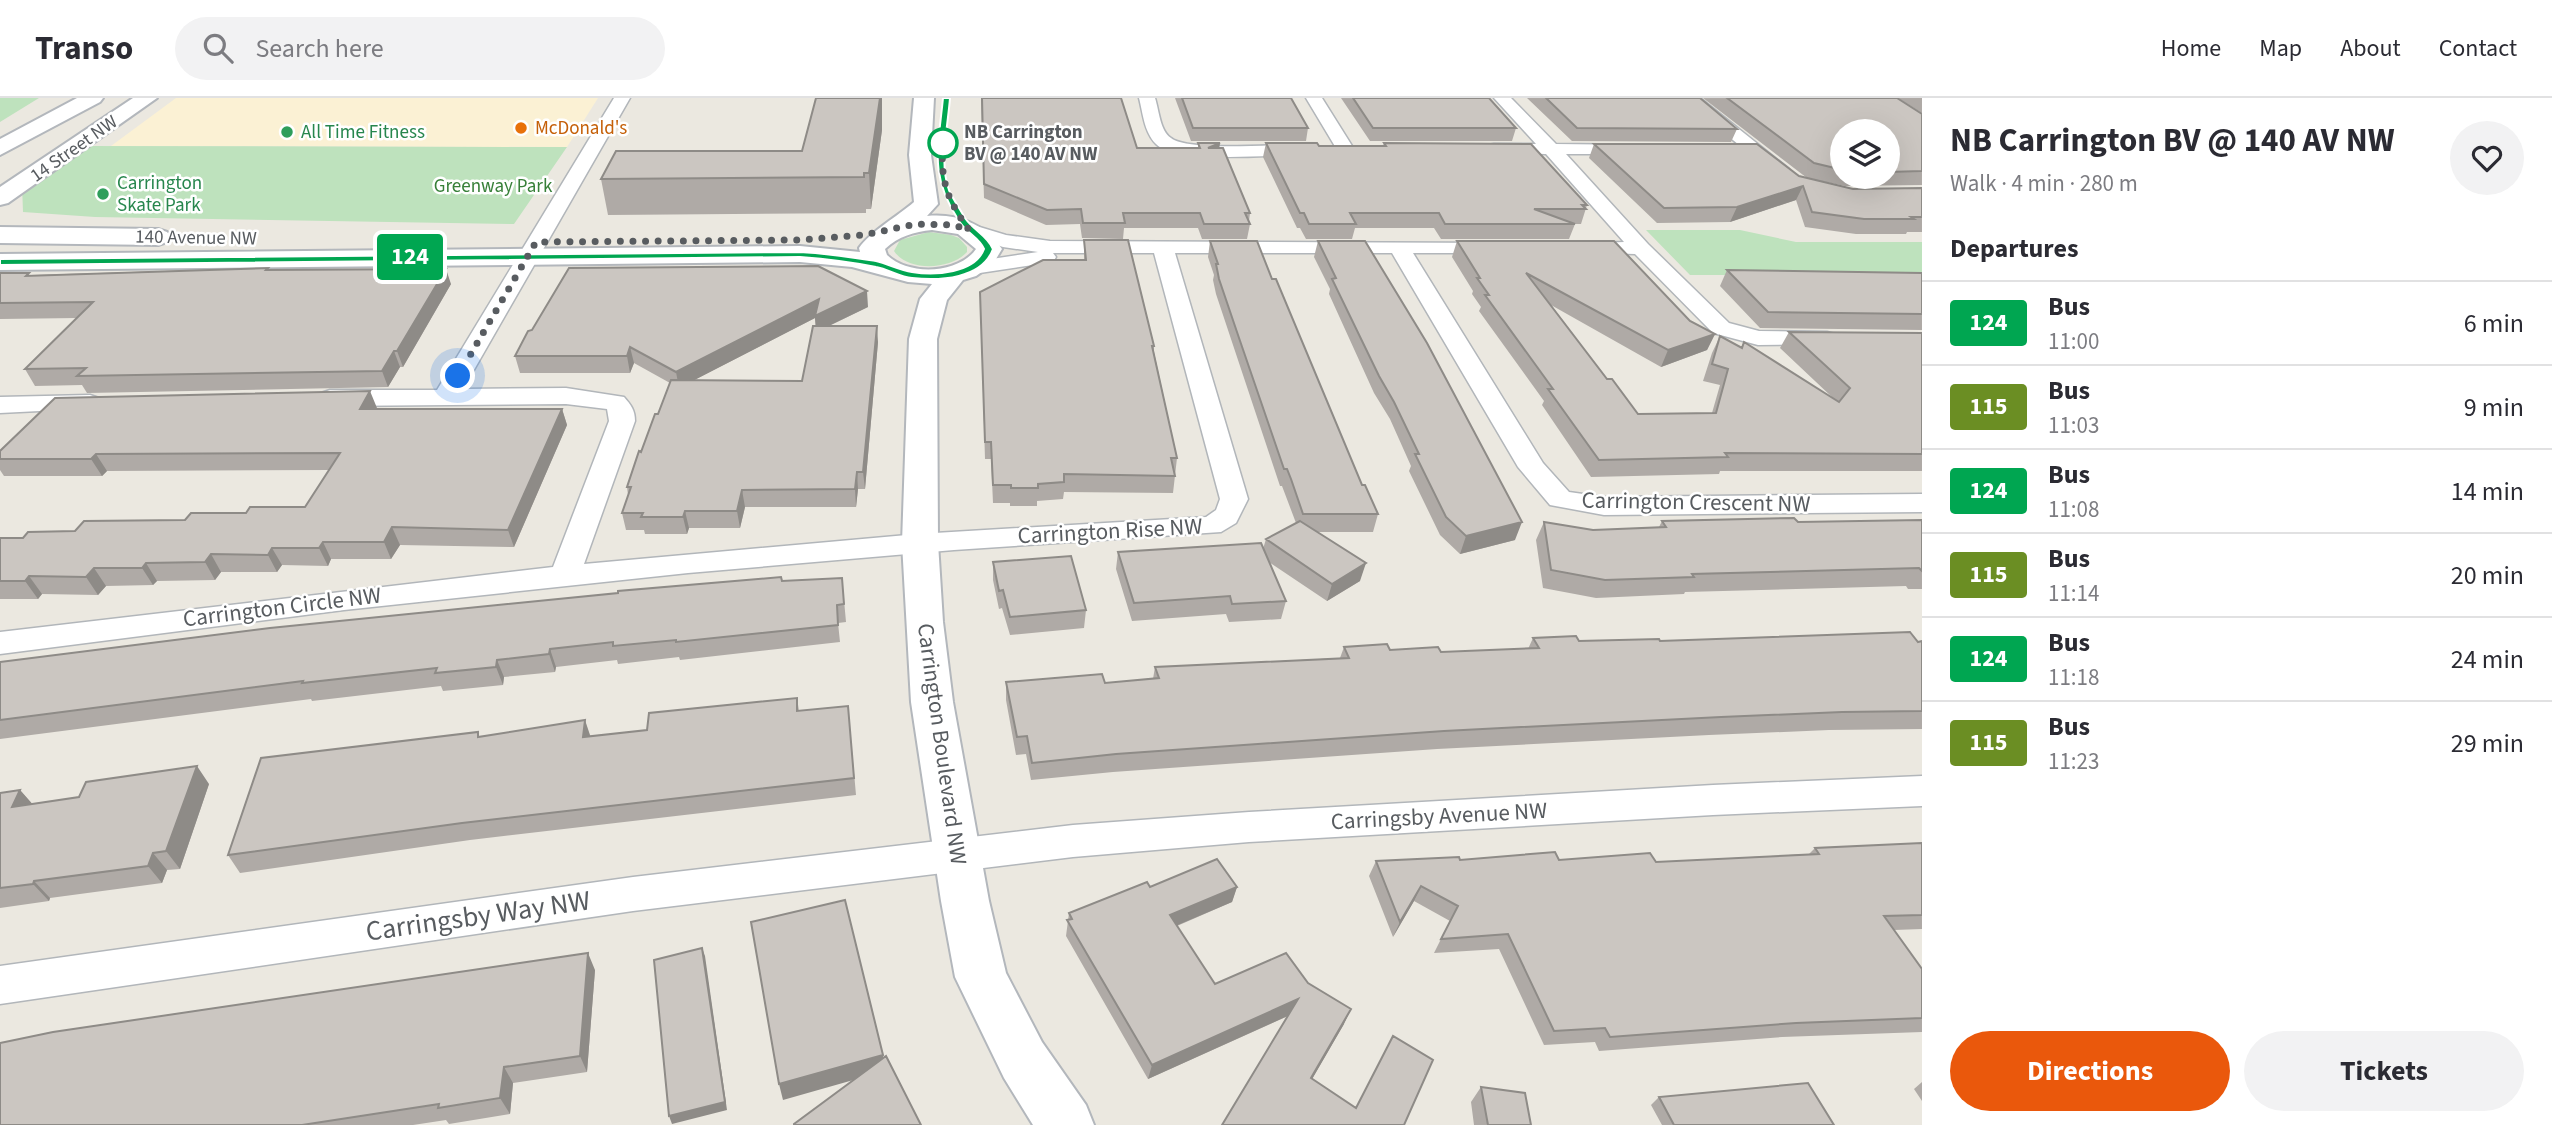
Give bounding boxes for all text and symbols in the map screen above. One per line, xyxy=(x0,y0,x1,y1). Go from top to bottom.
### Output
search box xyxy=(175,17,665,80)
text: Transo xyxy=(35,25,133,72)
icon: search xyxy=(199,29,237,67)
text: Search here xyxy=(255,30,384,67)
text: Home xyxy=(2161,31,2221,66)
text: Map xyxy=(2259,31,2302,66)
text: About xyxy=(2340,31,2401,66)
text: Contact xyxy=(2439,31,2517,66)
street label: 14 Street NW xyxy=(25,109,123,189)
place label: McDonald's xyxy=(535,115,627,142)
text: NB Carrington BV @ 140 AV NW xyxy=(1950,117,2395,164)
place label: All Time Fitness xyxy=(301,119,425,146)
place label: NB Carrington BV @ 140 AV NW xyxy=(964,119,1098,168)
map controls xyxy=(1830,119,1900,189)
button: layers xyxy=(1830,119,1900,189)
marker: McDonald's xyxy=(513,120,529,136)
button: heart xyxy=(2450,121,2524,195)
marker: All Time Fitness xyxy=(279,124,295,140)
marker: NB Carrington BV @ 140 AV NW xyxy=(928,128,958,158)
text: Walk · 4 min · 280 m xyxy=(1950,167,2138,200)
place label: Carrington Skate Park xyxy=(117,170,202,219)
park label: Greenway Park xyxy=(434,173,553,200)
marker: Carrington Skate Park xyxy=(95,186,111,202)
street label: 140 Avenue NW xyxy=(135,223,257,253)
text: Departures xyxy=(1950,230,2078,267)
line badge: 124 xyxy=(370,234,450,280)
text: 124 xyxy=(391,239,429,274)
text: Bus xyxy=(2048,288,2090,325)
text: 124 xyxy=(1969,305,2008,340)
text: 6 min xyxy=(2464,305,2524,342)
text: 11:00 xyxy=(2048,325,2099,358)
your location xyxy=(440,358,475,393)
text: Bus xyxy=(2048,372,2090,409)
text: 115 xyxy=(1969,389,2008,424)
text: 9 min xyxy=(2464,389,2524,426)
text: 11:03 xyxy=(2048,409,2099,442)
text: Bus xyxy=(2048,456,2090,493)
text: 124 xyxy=(1969,473,2008,508)
text: 14 min xyxy=(2451,473,2524,510)
street label: Carrington Crescent NW xyxy=(1581,484,1811,520)
text: 11:08 xyxy=(2048,493,2099,526)
street label: Carrington Rise NW xyxy=(1017,510,1203,552)
text: Bus xyxy=(2048,540,2090,577)
text: 115 xyxy=(1969,557,2008,592)
text: 20 min xyxy=(2451,557,2524,594)
text: 11:14 xyxy=(2048,577,2099,610)
street label: Carrington Circle NW xyxy=(181,578,383,636)
street label: Carrington Boulevard NW xyxy=(909,621,975,867)
text: Bus xyxy=(2048,624,2090,661)
text: 124 xyxy=(1969,641,2008,676)
text: 24 min xyxy=(2451,641,2524,678)
text: 11:18 xyxy=(2048,661,2099,694)
text: Bus xyxy=(2048,708,2090,745)
text: 115 xyxy=(1969,725,2008,760)
text: 29 min xyxy=(2451,725,2524,762)
text: 11:23 xyxy=(2048,745,2099,778)
street label: Carringsby Avenue NW xyxy=(1330,794,1548,838)
street label: Carringsby Way NW xyxy=(363,880,593,952)
button: Directions xyxy=(1950,1031,2230,1111)
button: Tickets xyxy=(2244,1031,2524,1111)

